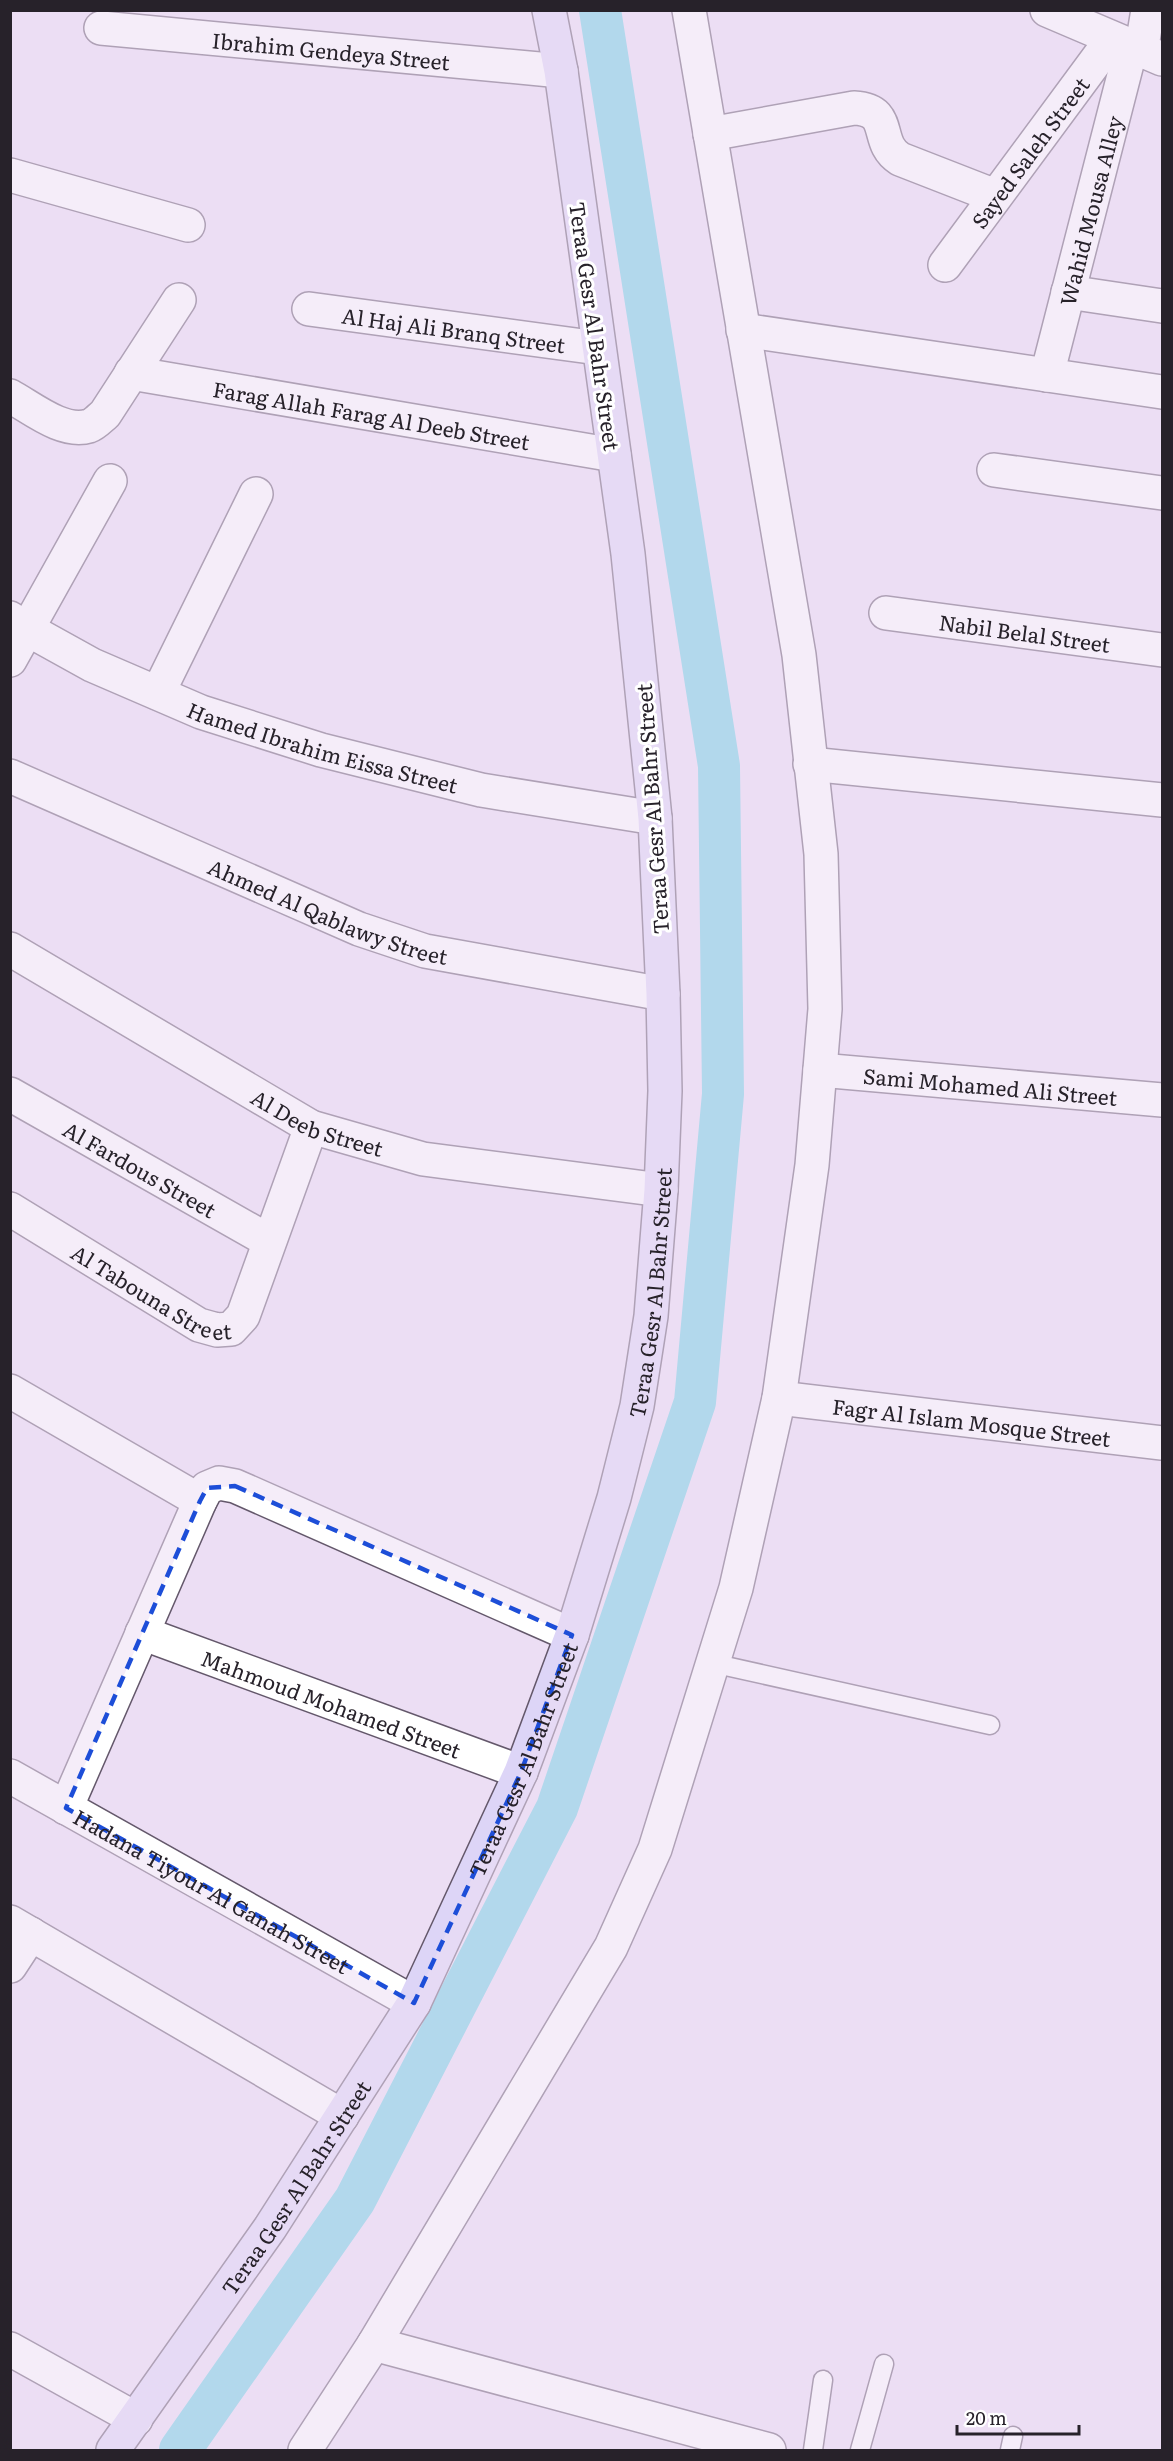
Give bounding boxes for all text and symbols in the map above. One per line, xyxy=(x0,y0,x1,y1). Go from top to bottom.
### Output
street label: Ibrahim Gendeya Street xyxy=(211,23,452,76)
street label: Sayed Saleh Street xyxy=(962,69,1095,234)
street label: Wahid Mousa Alley xyxy=(1050,111,1129,309)
street label: Teraa Gesr Al Bahr Street xyxy=(563,199,629,453)
street label: Al Haj Ali Branq Street xyxy=(340,298,568,359)
street label: Farag Allah Farag Al Deeb Street xyxy=(211,372,533,456)
street label: Nabil Belal Street xyxy=(937,605,1113,658)
street label: Teraa Gesr Al Bahr Street xyxy=(627,682,675,935)
street label: Hamed Ibrahim Eissa Street xyxy=(183,693,462,799)
street label: Ahmed Al Qablawy Street xyxy=(204,849,451,970)
street label: Sami Mohamed Ali Street xyxy=(862,1058,1119,1112)
street label: Al Deeb Street xyxy=(246,1080,388,1163)
street label: Al Fardous Street xyxy=(58,1112,223,1224)
street label: Teraa Gesr Al Bahr Street xyxy=(619,1167,677,1421)
street label: Al Tabouna Street xyxy=(66,1235,233,1346)
street label: Fagr Al Islam Mosque Street xyxy=(831,1389,1113,1452)
street label: Teraa Gesr Al Bahr Street xyxy=(459,1637,584,1881)
street label: Mahmoud Mohamed Street xyxy=(197,1641,466,1765)
street label: Hadana Tiyour Al Ganah Street xyxy=(69,1800,356,1980)
street label: Teraa Gesr Al Bahr Street xyxy=(213,2073,377,2300)
scale bar xyxy=(957,2398,1078,2436)
text: 20 m xyxy=(966,2404,1007,2431)

